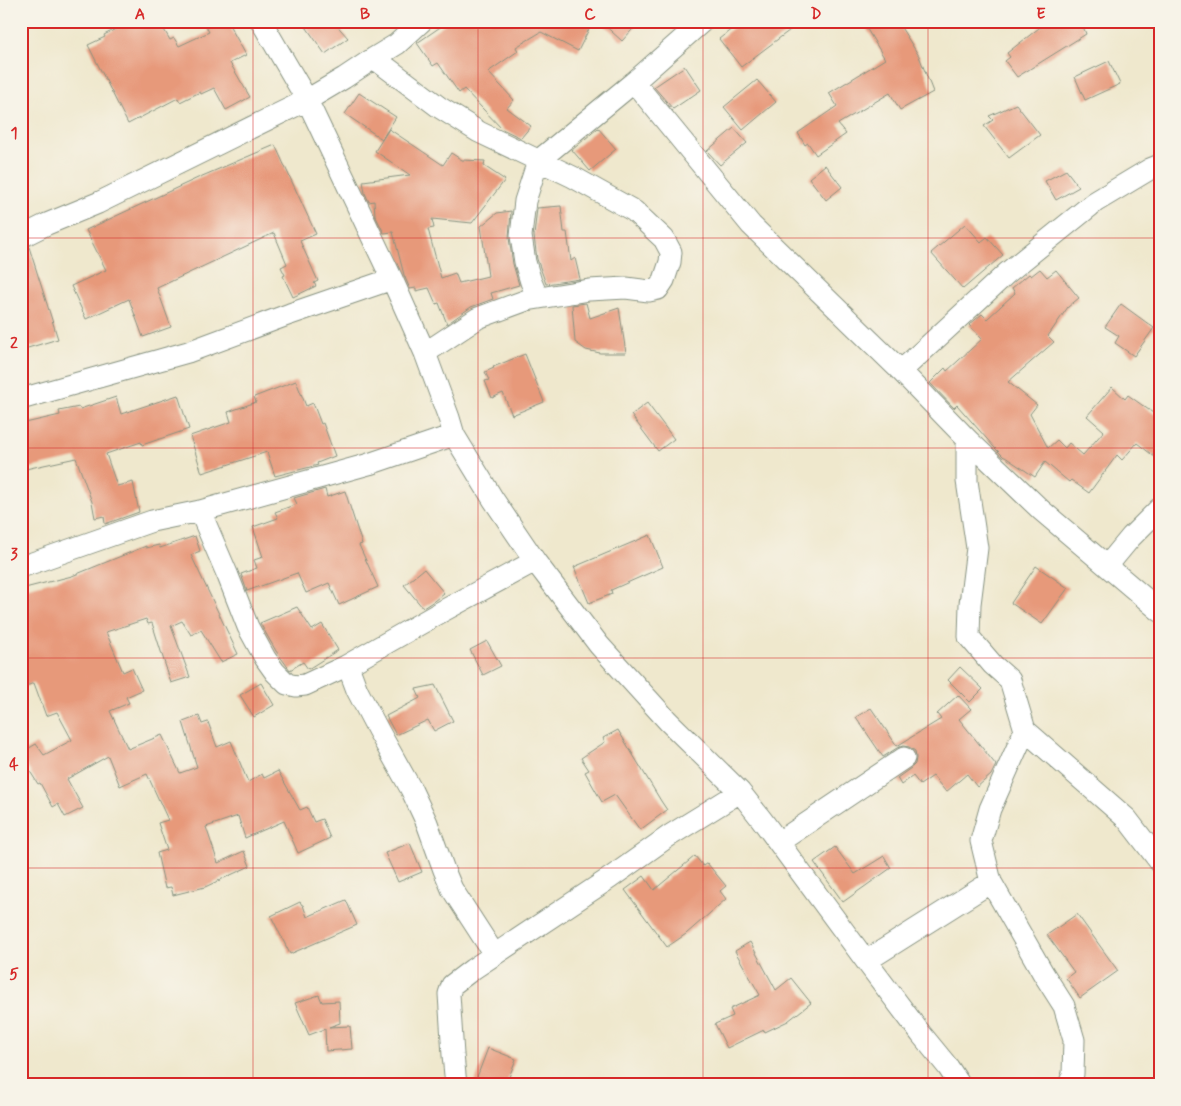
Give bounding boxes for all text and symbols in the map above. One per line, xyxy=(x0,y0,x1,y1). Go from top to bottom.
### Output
text: A xyxy=(135,4,145,25)
text: B xyxy=(360,4,370,25)
text: C xyxy=(584,4,596,25)
text: D xyxy=(810,4,822,25)
text: E xyxy=(1036,4,1046,25)
text: 1 xyxy=(10,123,18,144)
text: 2 xyxy=(10,333,18,354)
text: 3 xyxy=(10,544,18,565)
text: 4 xyxy=(9,754,19,775)
text: 5 xyxy=(9,964,19,985)

